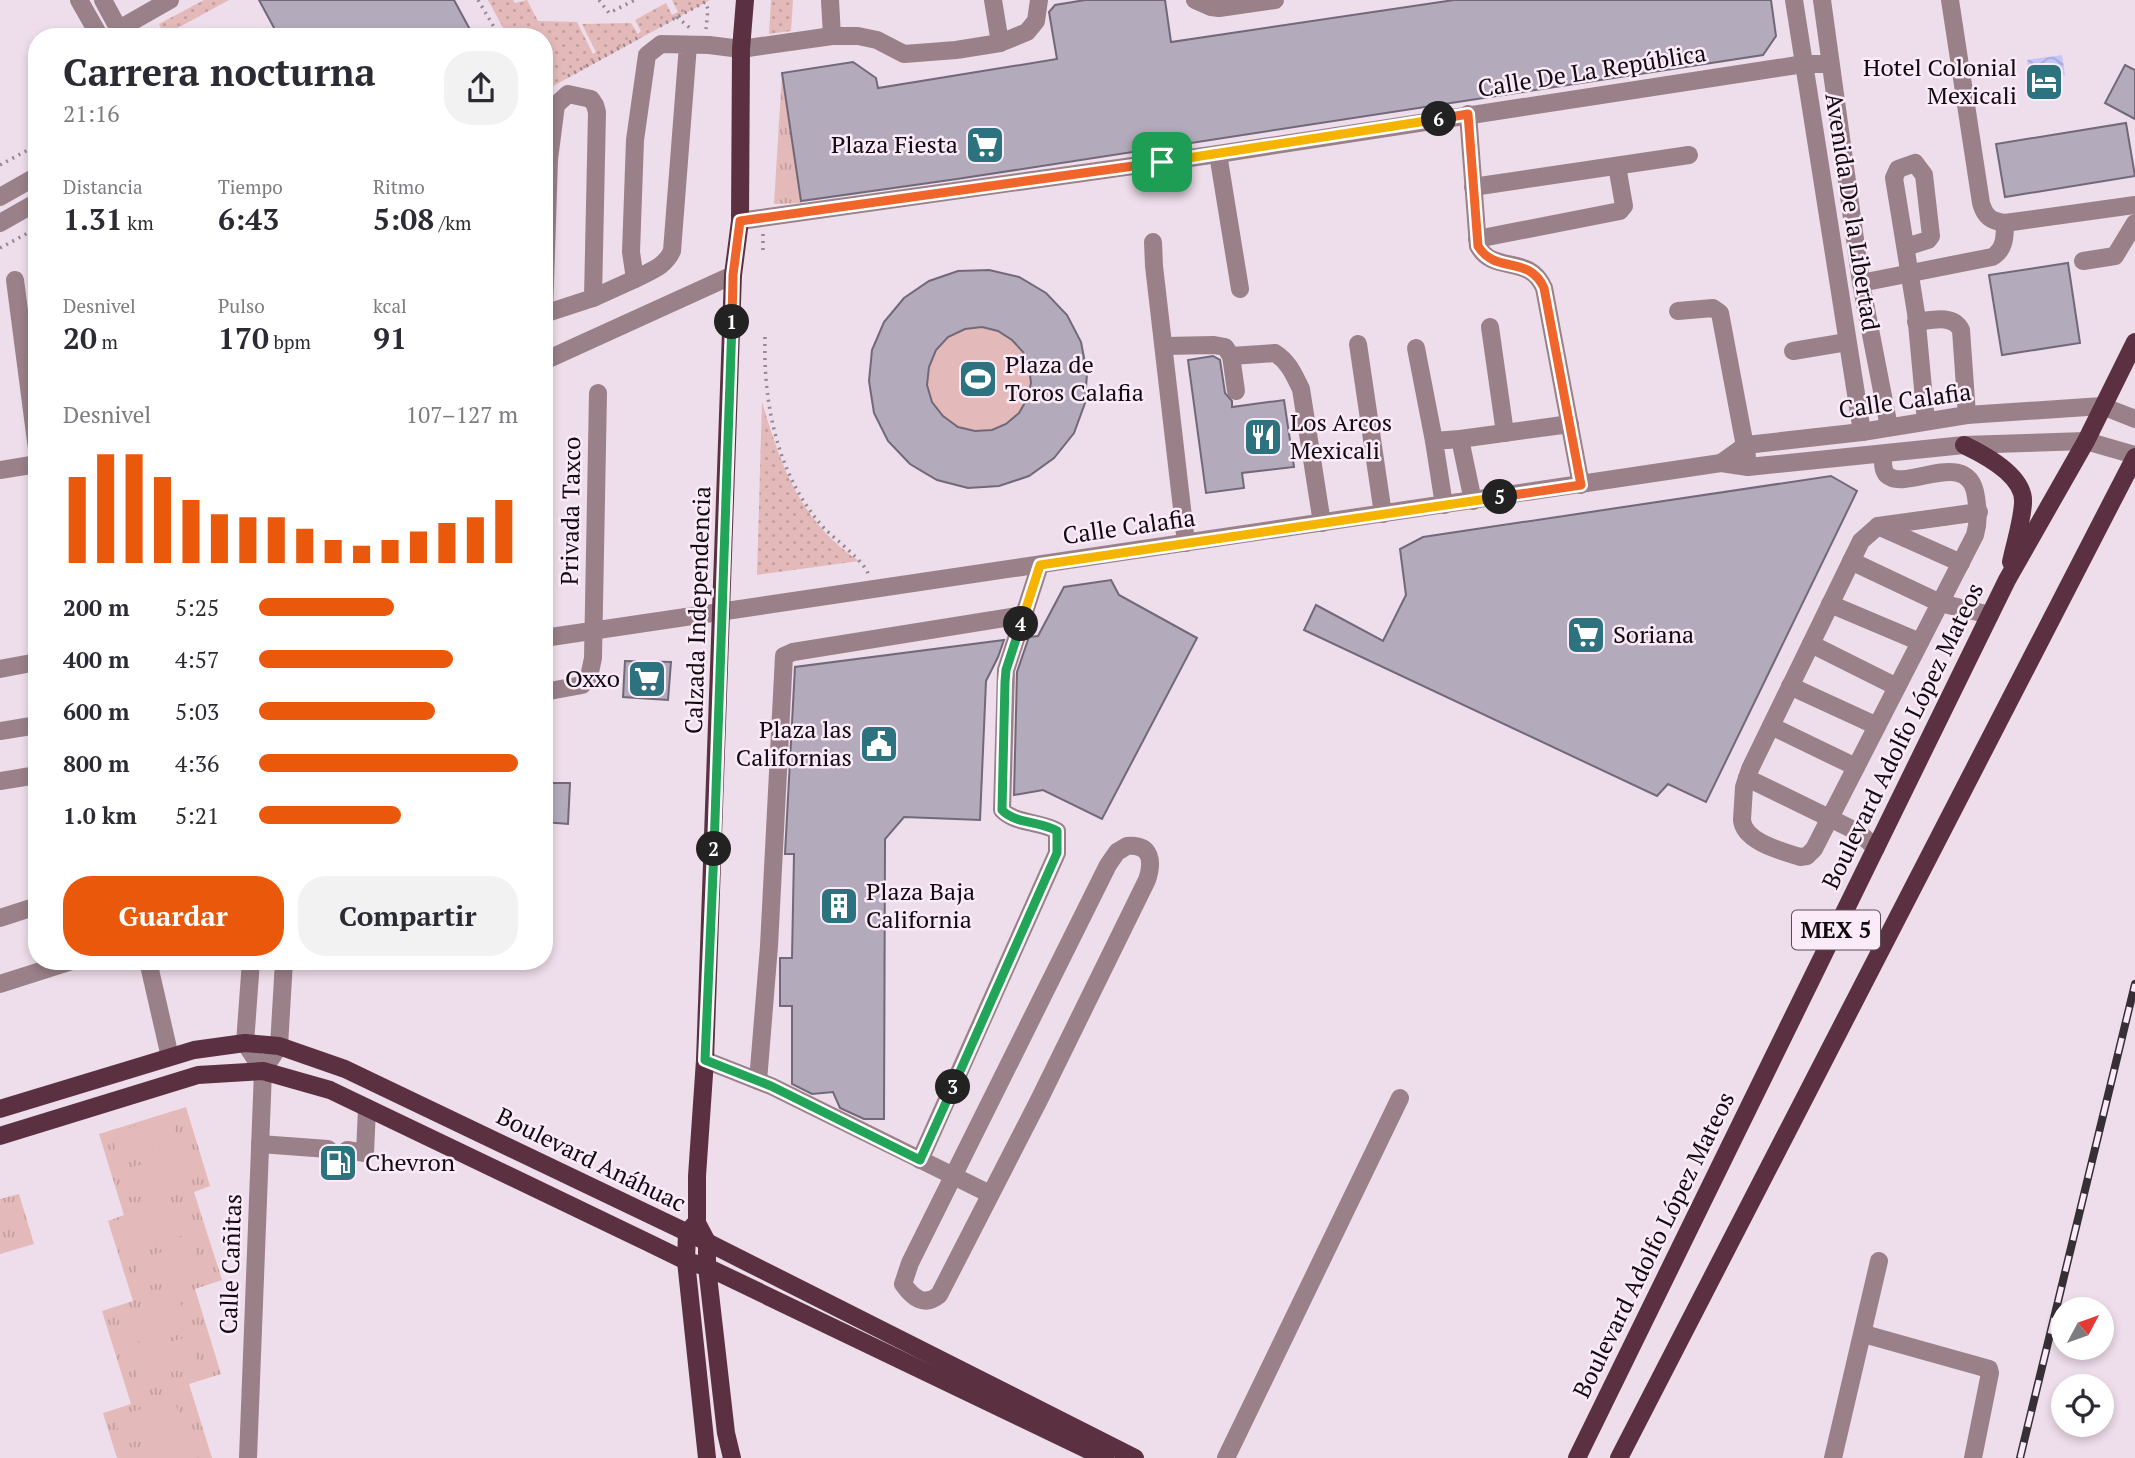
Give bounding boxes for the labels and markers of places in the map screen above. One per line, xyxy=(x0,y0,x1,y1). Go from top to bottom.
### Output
place label: Hotel Colonial Mexicali xyxy=(1863,51,2017,111)
hotel icon: Hotel Colonial Mexicali xyxy=(2023,61,2065,103)
pin: 6 xyxy=(1422,102,1456,136)
supermarket icon: Plaza Fiesta xyxy=(964,124,1006,166)
place label: Plaza Fiesta xyxy=(831,128,958,160)
pin xyxy=(1132,132,1192,192)
pin: 1 xyxy=(714,304,750,340)
place label: Plaza de Toros Calafia xyxy=(1005,348,1144,408)
sports icon: Plaza de Toros Calafia xyxy=(957,358,999,400)
place label: Los Arcos Mexicali xyxy=(1290,406,1392,466)
restaurant icon: Los Arcos Mexicali xyxy=(1242,416,1284,458)
pin: 5 xyxy=(1482,480,1518,514)
pin: 4 xyxy=(1004,606,1038,642)
supermarket icon: Soriana xyxy=(1565,614,1607,656)
place label: Soriana xyxy=(1613,618,1694,650)
supermarket icon: Oxxo xyxy=(626,658,668,700)
place label: Oxxo xyxy=(565,662,620,694)
place label: Plaza las Californias xyxy=(736,713,852,773)
public building icon: Plaza las Californias xyxy=(858,723,900,765)
pin: 2 xyxy=(696,832,732,866)
place label: Plaza Baja California xyxy=(866,875,975,935)
building icon: Plaza Baja California xyxy=(818,885,860,927)
pin: 3 xyxy=(936,1070,970,1104)
fuel station icon: Chevron xyxy=(317,1142,359,1184)
place label: Chevron xyxy=(365,1146,455,1178)

